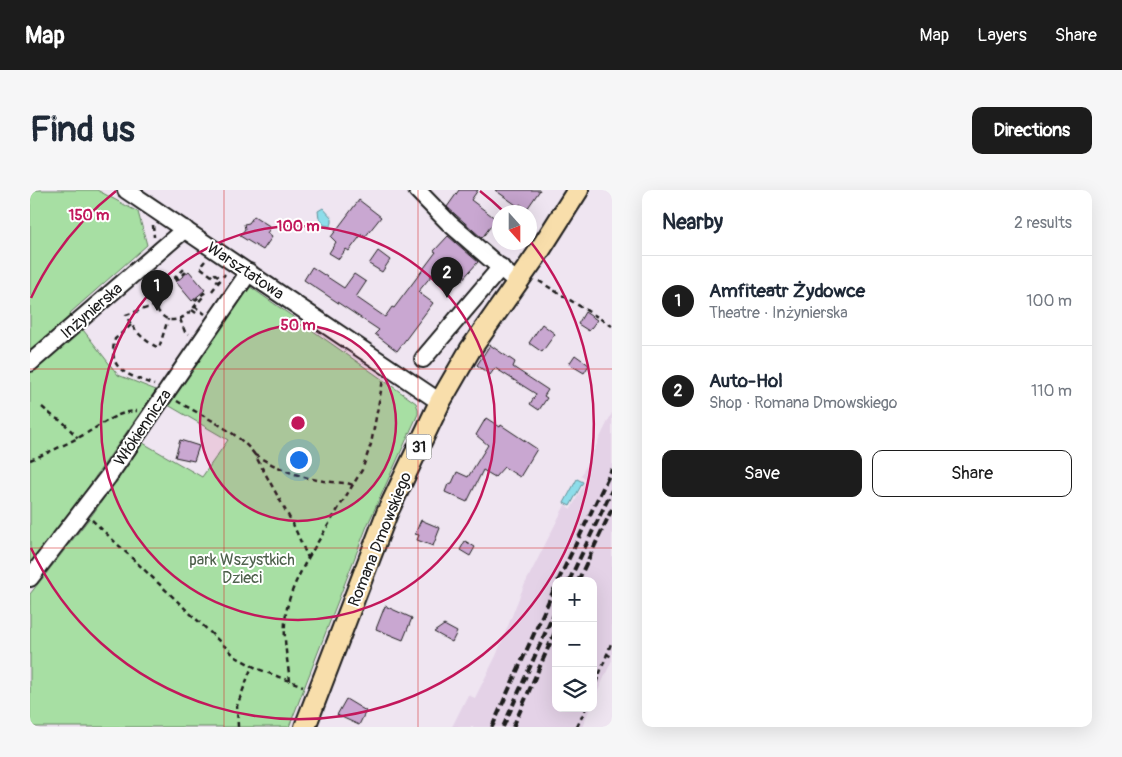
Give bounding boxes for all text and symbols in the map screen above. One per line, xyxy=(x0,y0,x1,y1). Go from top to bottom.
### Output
text: Map xyxy=(25,21,65,50)
text: Map xyxy=(920,24,949,47)
text: Layers xyxy=(977,24,1027,47)
text: Share xyxy=(1055,24,1097,47)
button: Directions xyxy=(972,107,1092,154)
text: Find us xyxy=(30,108,135,152)
north arrow xyxy=(492,205,537,250)
text: 150 m xyxy=(69,206,109,225)
text: Nearby xyxy=(662,209,723,236)
text: 2 results xyxy=(1014,213,1072,233)
text: 100 m xyxy=(277,217,319,236)
street label: Warsztatowa xyxy=(203,238,288,304)
pin: 2 xyxy=(431,257,463,298)
pin: 1 xyxy=(141,270,173,311)
street label: Inżynierska xyxy=(57,278,127,343)
text: Amfiteatr Żydowce xyxy=(709,279,865,303)
text: 1 xyxy=(675,291,681,311)
text: 100 m xyxy=(1026,291,1072,311)
text: Theatre · Inżynierska xyxy=(709,303,848,323)
text: 50 m xyxy=(281,316,315,335)
text: Auto-Hol xyxy=(709,369,783,393)
text: 2 xyxy=(674,381,682,401)
text: 110 m xyxy=(1031,381,1072,401)
street label: Włókiennicza xyxy=(110,385,176,470)
text: Shop · Romana Dmowskiego xyxy=(709,393,897,413)
centre of rings xyxy=(289,414,307,432)
road number: 31 xyxy=(406,434,432,460)
your location xyxy=(286,447,312,473)
button: Save xyxy=(662,450,862,497)
button: Share xyxy=(872,450,1072,497)
street label: Romana Dmowskiego xyxy=(344,469,416,610)
park label: park Wszystkich Dzieci xyxy=(189,550,295,588)
map controls xyxy=(552,577,597,712)
button: + xyxy=(552,577,597,622)
button: − xyxy=(552,622,597,667)
button: layers xyxy=(552,667,597,712)

